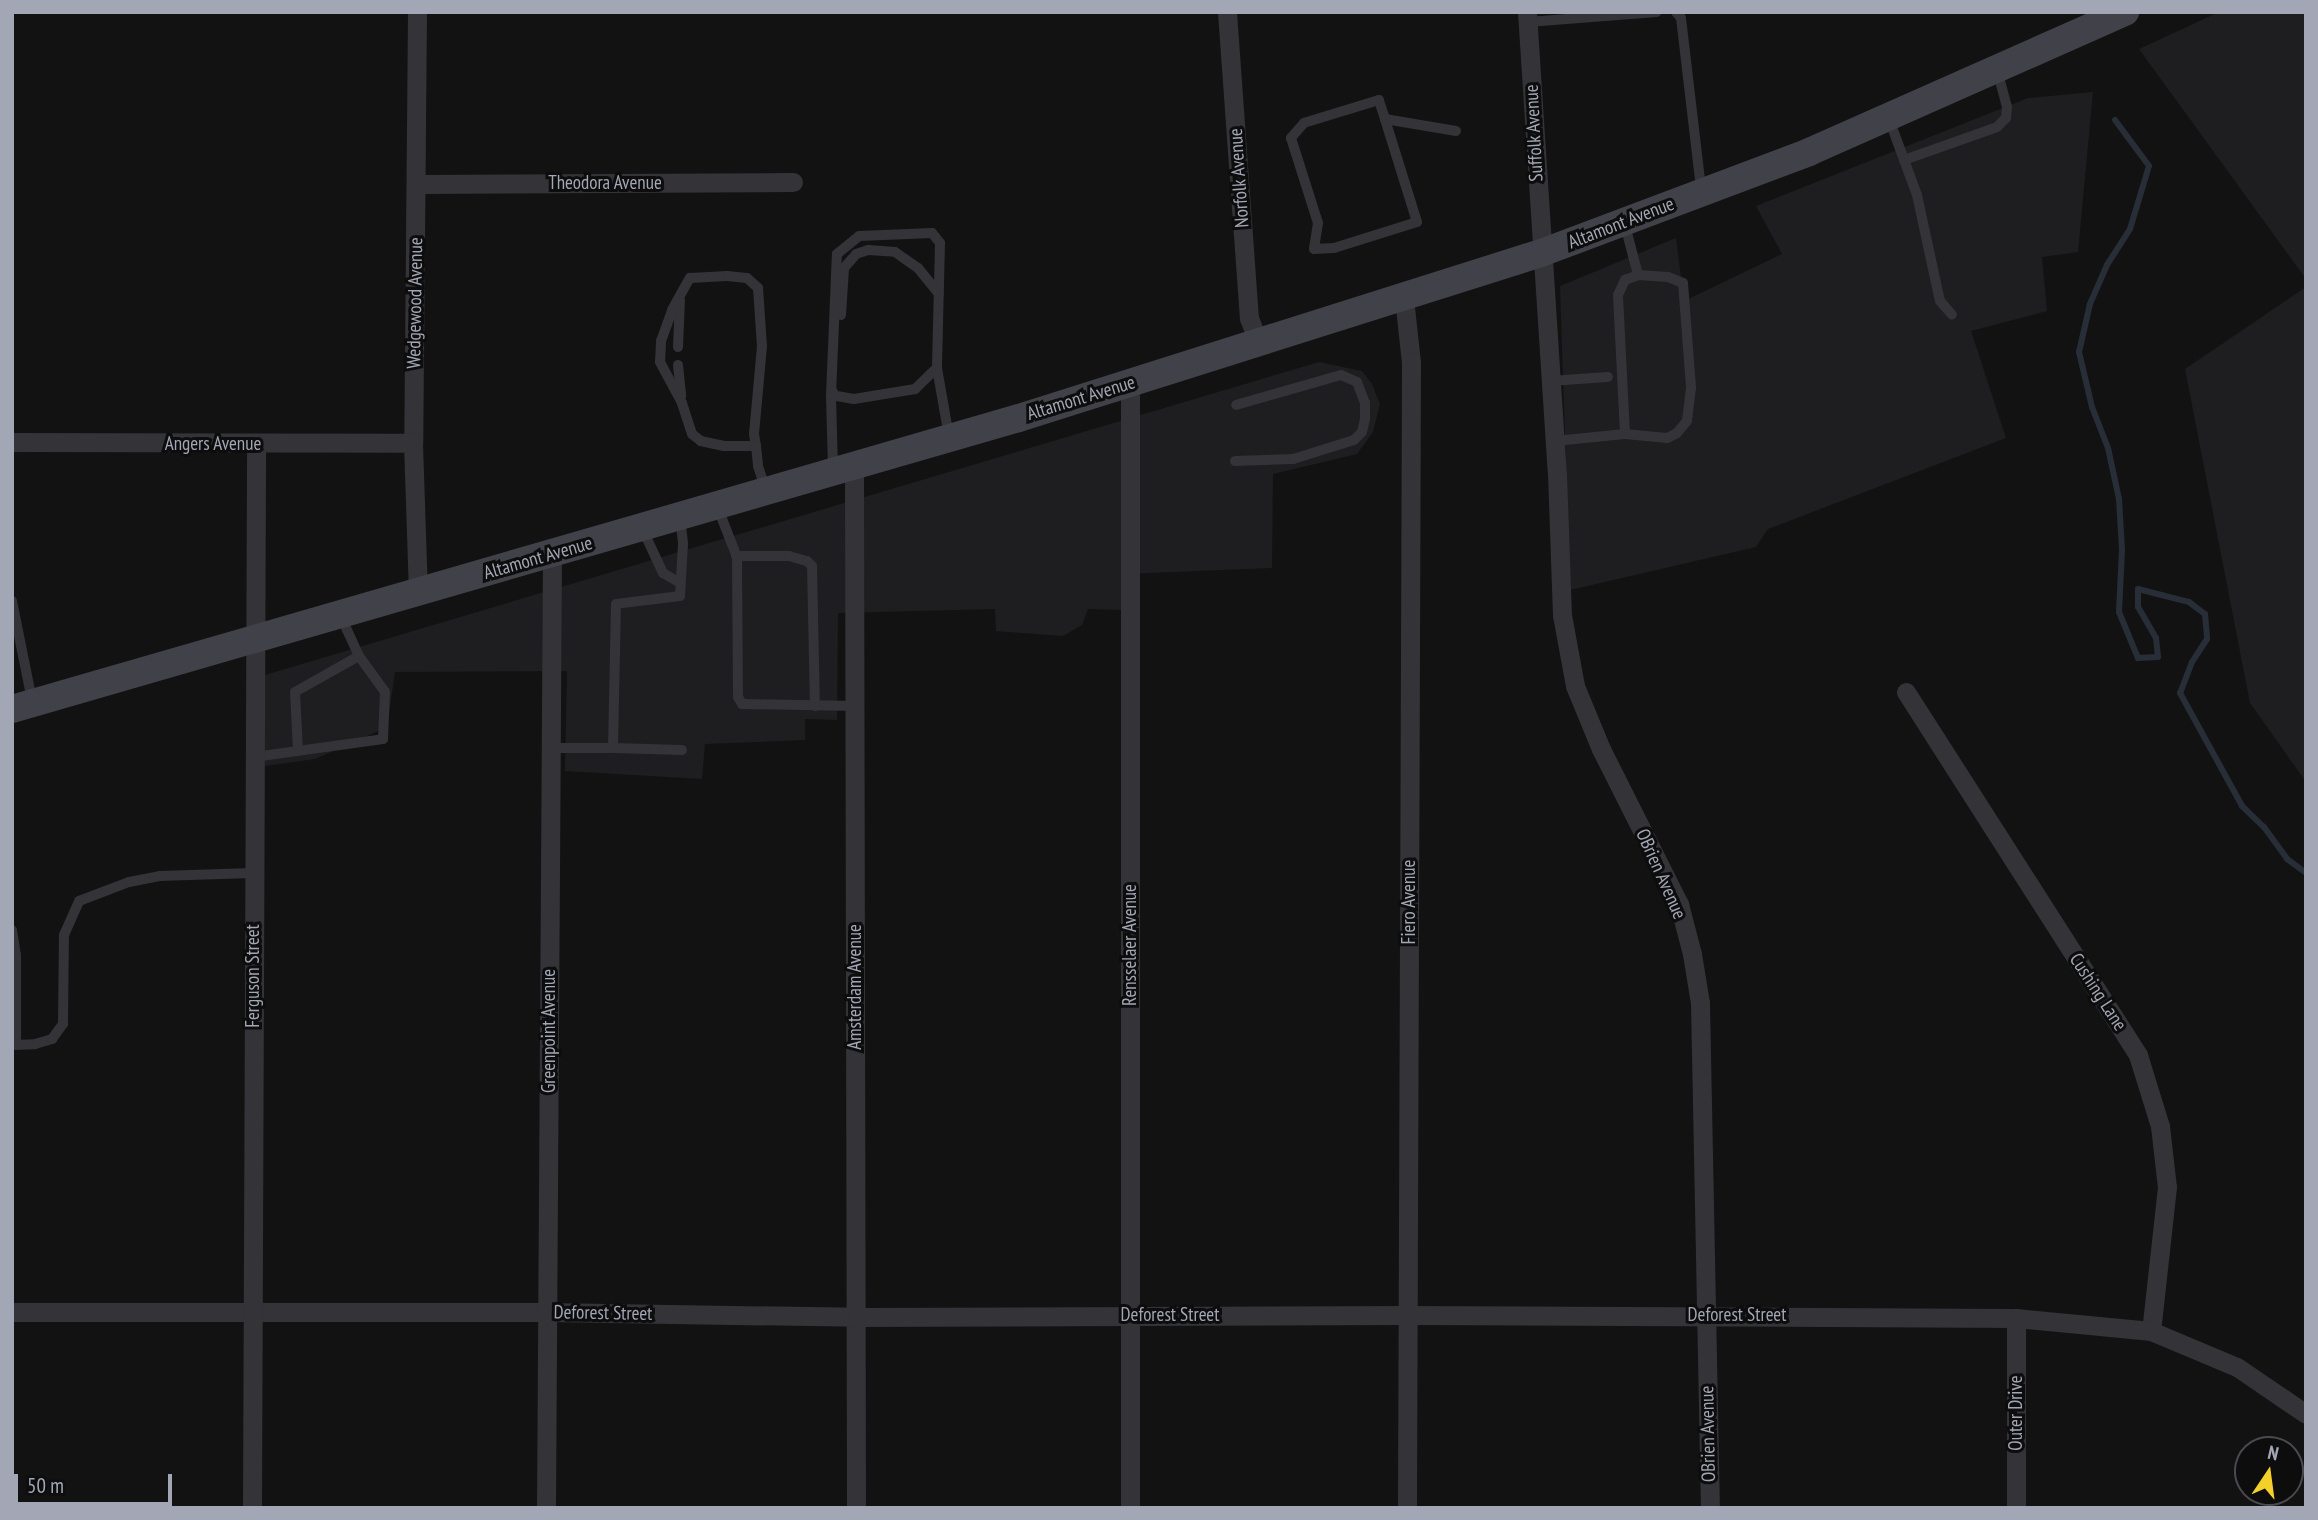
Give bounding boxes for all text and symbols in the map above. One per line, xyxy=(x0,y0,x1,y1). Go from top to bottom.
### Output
street label: Suffolk Avenue xyxy=(1520,83,1548,183)
street label: Norfolk Avenue xyxy=(1224,127,1254,229)
street label: Theodora Avenue xyxy=(548,172,662,194)
street label: Altamont Avenue xyxy=(1564,192,1678,254)
street label: Wedgewood Avenue xyxy=(402,237,428,369)
street label: Altamont Avenue xyxy=(1024,371,1138,425)
street label: Angers Avenue xyxy=(164,433,262,455)
street label: Altamont Avenue xyxy=(481,532,595,584)
street label: OBrien Avenue xyxy=(1631,825,1691,923)
street label: Fiero Avenue xyxy=(1398,859,1420,945)
street label: Rensselaer Avenue xyxy=(1119,884,1141,1006)
street label: Ferguson Street xyxy=(242,924,264,1028)
street label: Amsterdam Avenue xyxy=(844,924,866,1050)
street label: Cushing Lane xyxy=(2065,949,2131,1035)
street label: Greenpoint Avenue xyxy=(538,969,560,1093)
street label: Deforest Street xyxy=(553,1301,653,1325)
street label: Deforest Street xyxy=(1121,1304,1219,1326)
street label: Deforest Street xyxy=(1688,1304,1786,1326)
street label: Outer Drive xyxy=(2005,1375,2027,1451)
street label: OBrien Avenue xyxy=(1696,1385,1720,1483)
north arrow xyxy=(2234,1436,2304,1506)
text: N xyxy=(2266,1440,2281,1465)
scale bar xyxy=(18,1460,175,1504)
text: 50 m xyxy=(27,1472,64,1499)

